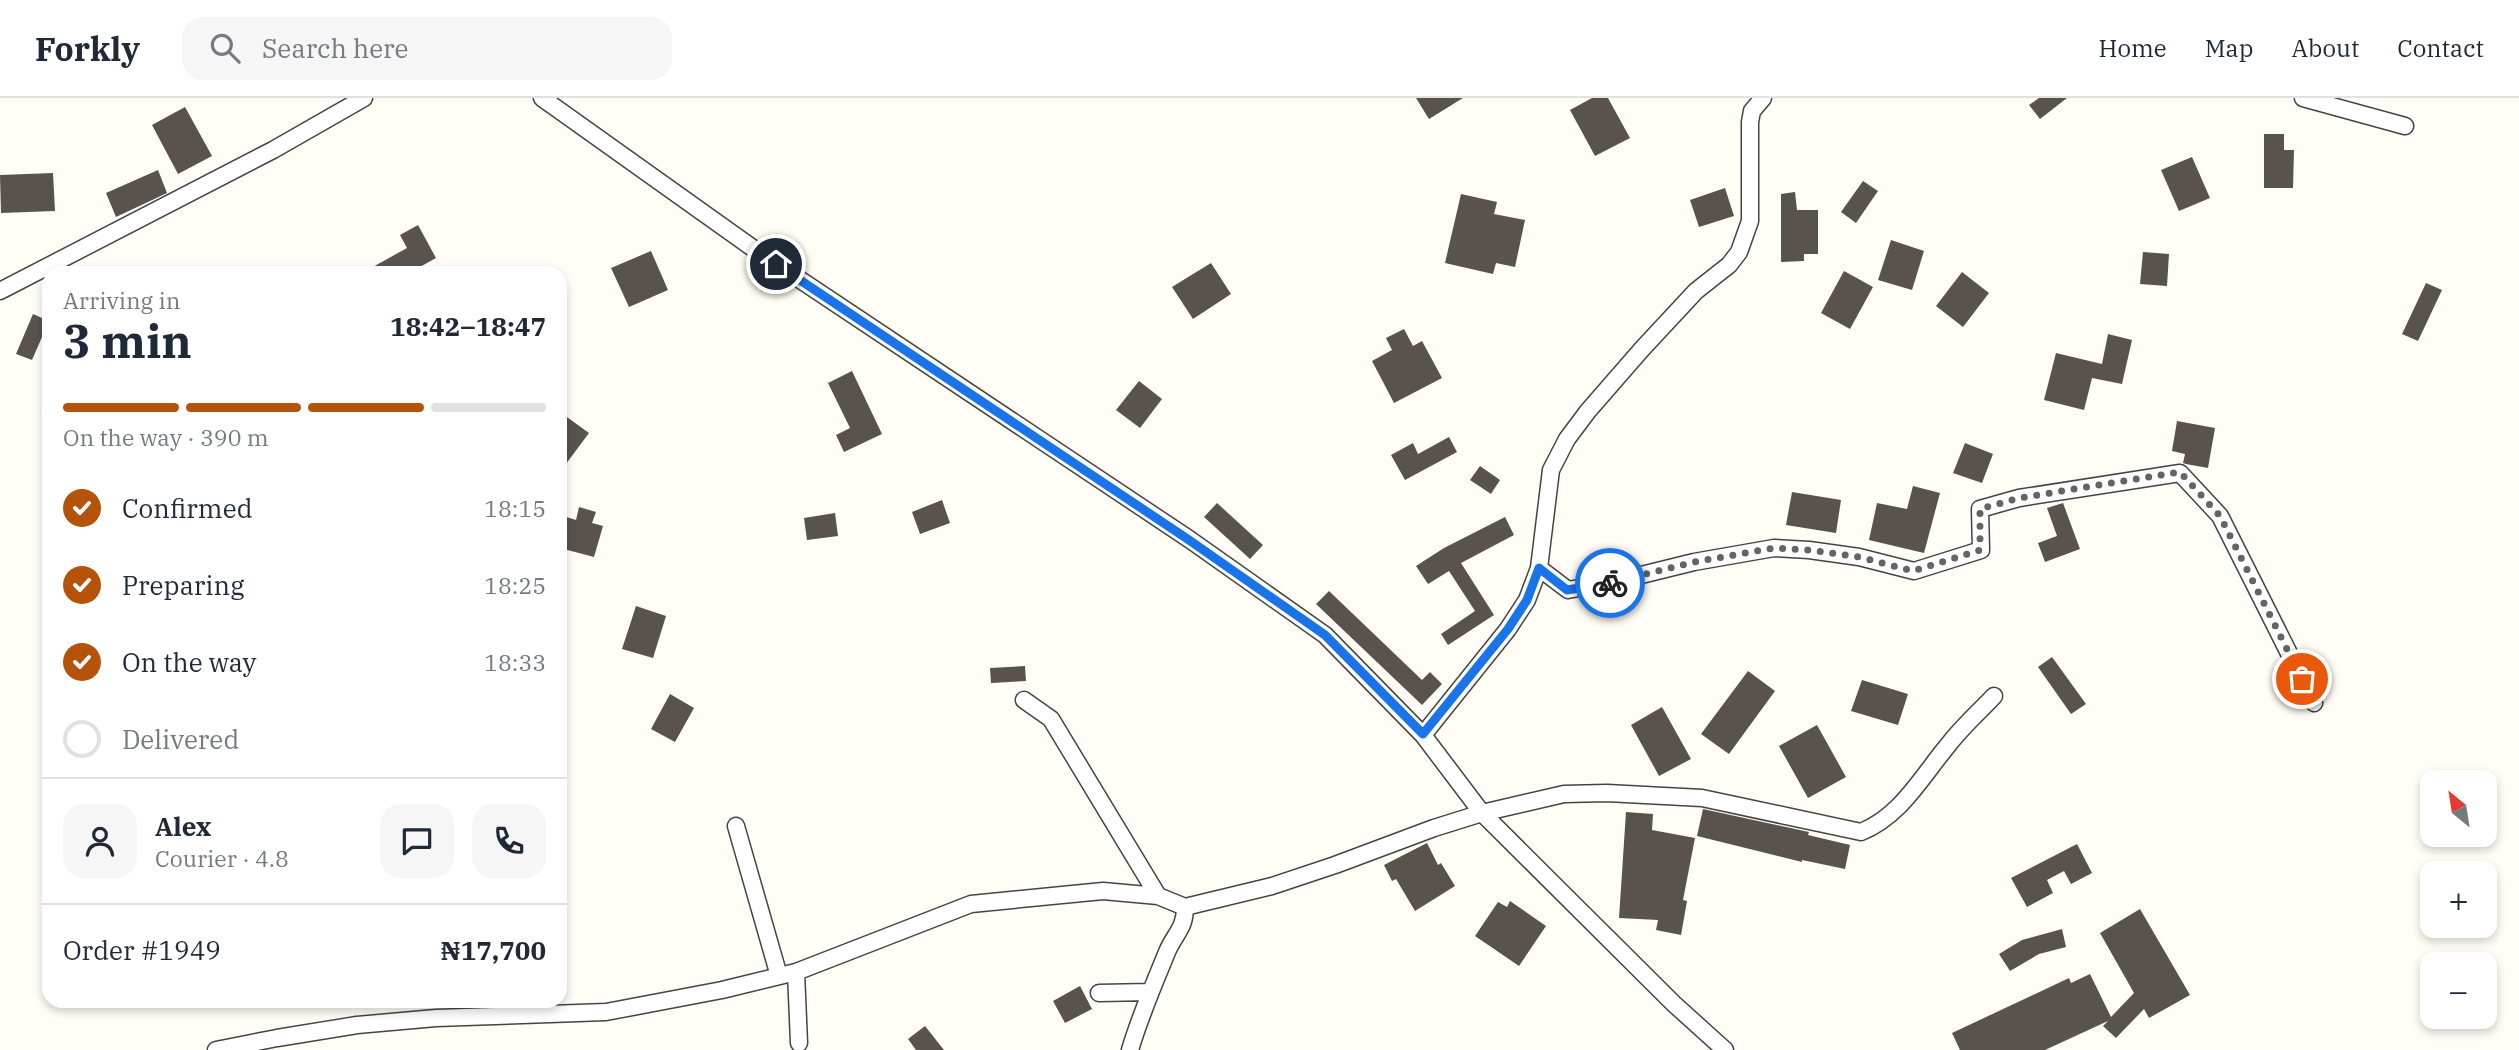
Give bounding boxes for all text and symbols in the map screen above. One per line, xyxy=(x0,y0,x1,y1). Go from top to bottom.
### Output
search box xyxy=(182,17,672,80)
text: Forkly xyxy=(35,27,140,70)
icon: search xyxy=(206,29,244,67)
text: Search here xyxy=(262,31,409,65)
text: Home xyxy=(2099,32,2167,64)
text: Map xyxy=(2205,32,2253,64)
text: About xyxy=(2291,32,2359,64)
text: Contact xyxy=(2397,32,2484,64)
pin xyxy=(746,234,806,294)
icon: home xyxy=(757,245,795,283)
text: Arriving in xyxy=(63,285,180,315)
text: 18:42–18:47 xyxy=(390,309,546,343)
text: 3 min xyxy=(63,311,192,371)
text: On the way · 390 m xyxy=(63,422,269,452)
icon: check xyxy=(63,489,101,527)
text: Confirmed xyxy=(122,491,253,525)
text: 18:15 xyxy=(484,493,546,523)
courier xyxy=(1575,548,1645,618)
icon: bike xyxy=(1591,564,1629,602)
icon: check xyxy=(63,566,101,604)
text: Preparing xyxy=(122,568,244,602)
text: 18:25 xyxy=(484,570,546,600)
icon: check xyxy=(63,643,101,681)
text: On the way xyxy=(122,645,256,679)
text: 18:33 xyxy=(484,647,546,677)
pin xyxy=(2272,649,2332,709)
icon: bag xyxy=(2283,660,2321,698)
text: Delivered xyxy=(122,722,239,756)
north arrow xyxy=(2420,770,2497,847)
map controls xyxy=(2420,770,2497,1029)
button: person xyxy=(63,804,137,878)
button: chat xyxy=(380,804,454,878)
button: phone xyxy=(472,804,546,878)
text: Alex xyxy=(155,809,211,843)
text: Courier · 4.8 xyxy=(155,843,289,873)
button: + xyxy=(2420,861,2497,938)
text: Order #1949 xyxy=(63,933,221,967)
text: ₦17,700 xyxy=(441,933,546,967)
button: − xyxy=(2420,952,2497,1029)

